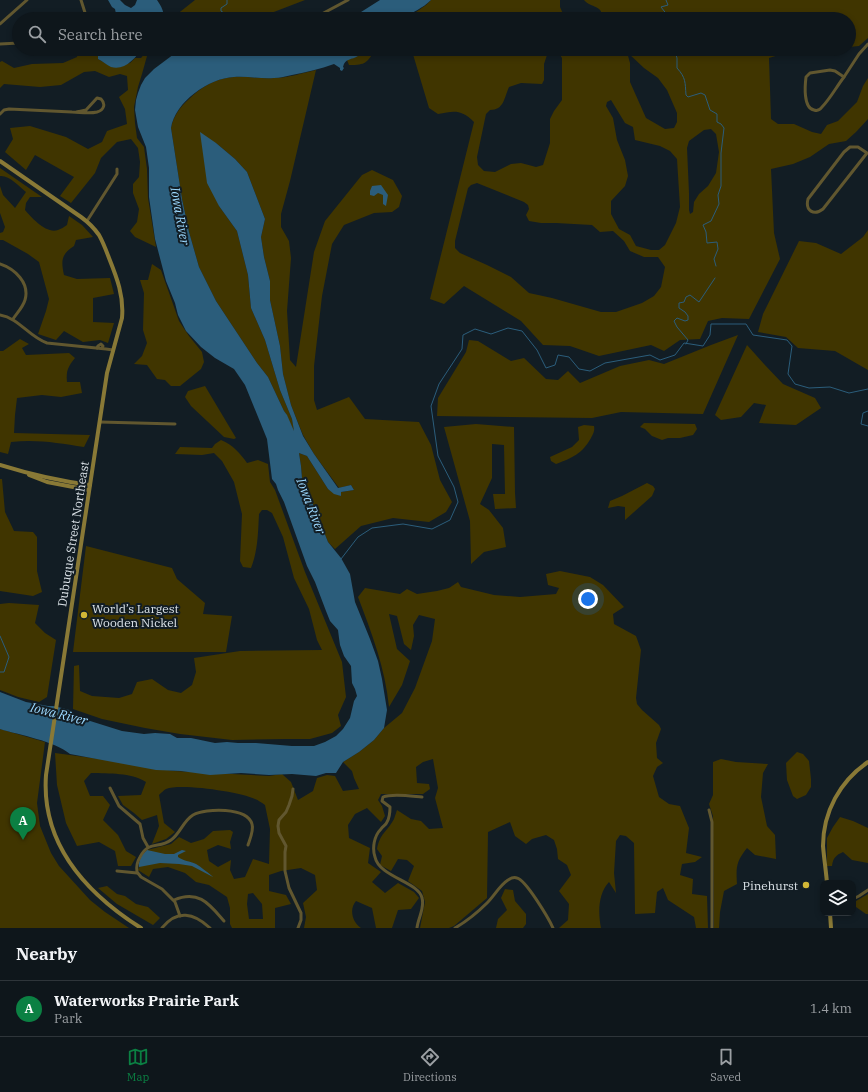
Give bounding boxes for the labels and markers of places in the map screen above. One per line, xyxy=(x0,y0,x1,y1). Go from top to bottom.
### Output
place label: World’s Largest Wooden Nickel xyxy=(92,601,179,630)
marker: World’s Largest Wooden Nickel xyxy=(79,610,89,620)
pin: A xyxy=(10,807,36,840)
place label: Pinehurst xyxy=(742,878,798,893)
marker: Pinehurst xyxy=(801,880,811,890)

